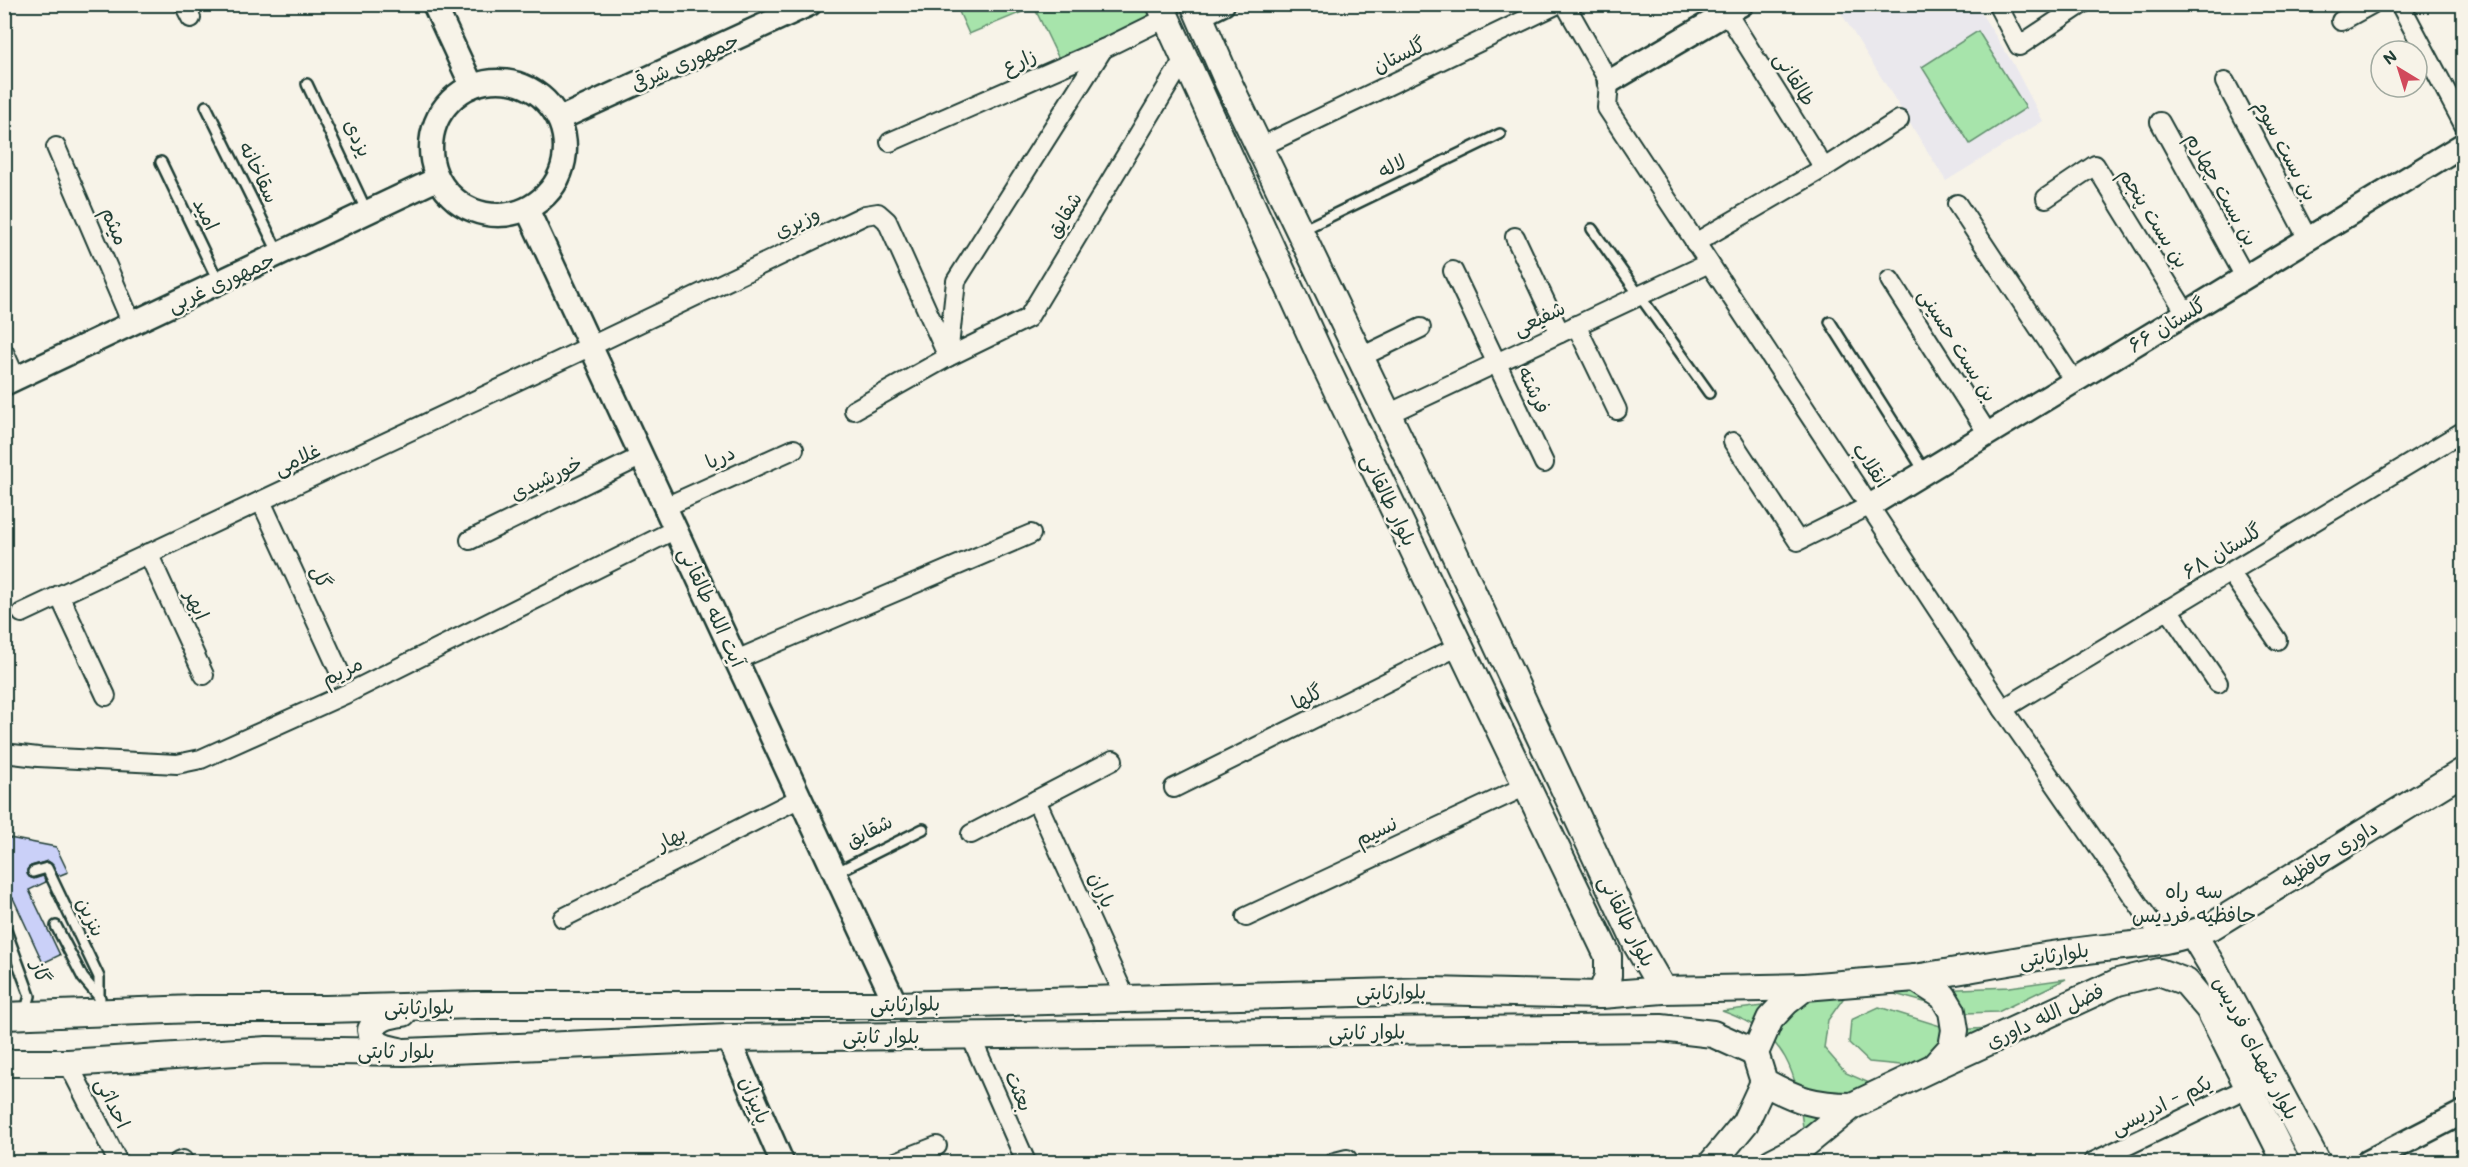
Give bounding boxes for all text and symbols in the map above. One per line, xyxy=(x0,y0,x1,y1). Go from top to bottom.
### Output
street label: جمهوری شرقی xyxy=(627,26,743,98)
street label: گلستان xyxy=(1368,30,1429,78)
north arrow xyxy=(2369,39,2429,99)
street label: زارع xyxy=(997,41,1041,81)
text: N xyxy=(2378,45,2401,69)
street label: طالقانی xyxy=(1768,46,1823,111)
street label: بن بست سوم xyxy=(2246,94,2324,207)
street label: یزدی xyxy=(339,114,379,161)
street label: بن بست چهارم xyxy=(2178,127,2265,251)
street label: سقاخانه xyxy=(234,136,286,207)
street label: لاله xyxy=(1373,147,1410,183)
street label: بن بست پنجم xyxy=(2111,163,2196,274)
street label: شقایق xyxy=(1039,187,1087,242)
street label: امید xyxy=(188,193,226,234)
street label: وزیری xyxy=(770,199,824,243)
street label: میثم xyxy=(94,203,135,250)
street label: جمهوری غربی xyxy=(163,245,279,319)
street label: بن بست حسینی xyxy=(1913,283,2004,407)
street label: گلستان ۶۶ xyxy=(2123,291,2210,358)
street label: شفیعی xyxy=(1508,294,1569,341)
street label: فرشته xyxy=(1513,362,1557,417)
street label: غلامی xyxy=(269,436,325,481)
street label: انقلاب xyxy=(1847,437,1896,492)
street label: دریا xyxy=(701,438,739,474)
street label: خورشیدی xyxy=(505,448,586,506)
street label: بلوار طالقانی xyxy=(1355,449,1423,550)
street label: گلستان ۶۸ xyxy=(2177,516,2266,584)
street label: آیت الله طالقانی xyxy=(673,542,753,672)
street label: گل xyxy=(305,561,339,593)
street label: ابهر xyxy=(179,584,216,623)
street label: مریم xyxy=(317,649,368,694)
street label: گلها xyxy=(1287,677,1327,715)
street label: شقایق xyxy=(841,807,896,853)
street label: نسیم xyxy=(1350,809,1402,854)
street label: داوری حافظیه xyxy=(2275,813,2382,893)
street label: بهار xyxy=(649,819,690,856)
street label: یاران xyxy=(1084,868,1122,912)
street label: بلوار طالقانی xyxy=(1593,870,1662,971)
district label: سه راه حافظیه فردیس xyxy=(2132,876,2256,927)
street label: بنزین xyxy=(72,893,112,940)
street label: بلوارثابتی xyxy=(2017,936,2091,973)
street label: گاز xyxy=(26,956,58,986)
street label: بلوار شهدای فردیس xyxy=(2208,971,2306,1124)
street label: فضل الله داوری xyxy=(1981,976,2108,1054)
street label: بلوارثابتی xyxy=(1356,977,1426,1006)
street label: بلوارثابتی xyxy=(870,989,940,1018)
street label: بلوارثابتی xyxy=(384,992,454,1021)
street label: بلوار ثابتی xyxy=(1328,1017,1406,1046)
street label: بلوار ثابتی xyxy=(842,1022,920,1049)
street label: بلوار ثابتی xyxy=(357,1037,435,1064)
street label: بعثت xyxy=(1000,1067,1040,1115)
street label: یکم - ادریسی xyxy=(2106,1068,2217,1142)
street label: پاییزان xyxy=(733,1072,777,1128)
street label: احداثی xyxy=(90,1073,137,1133)

